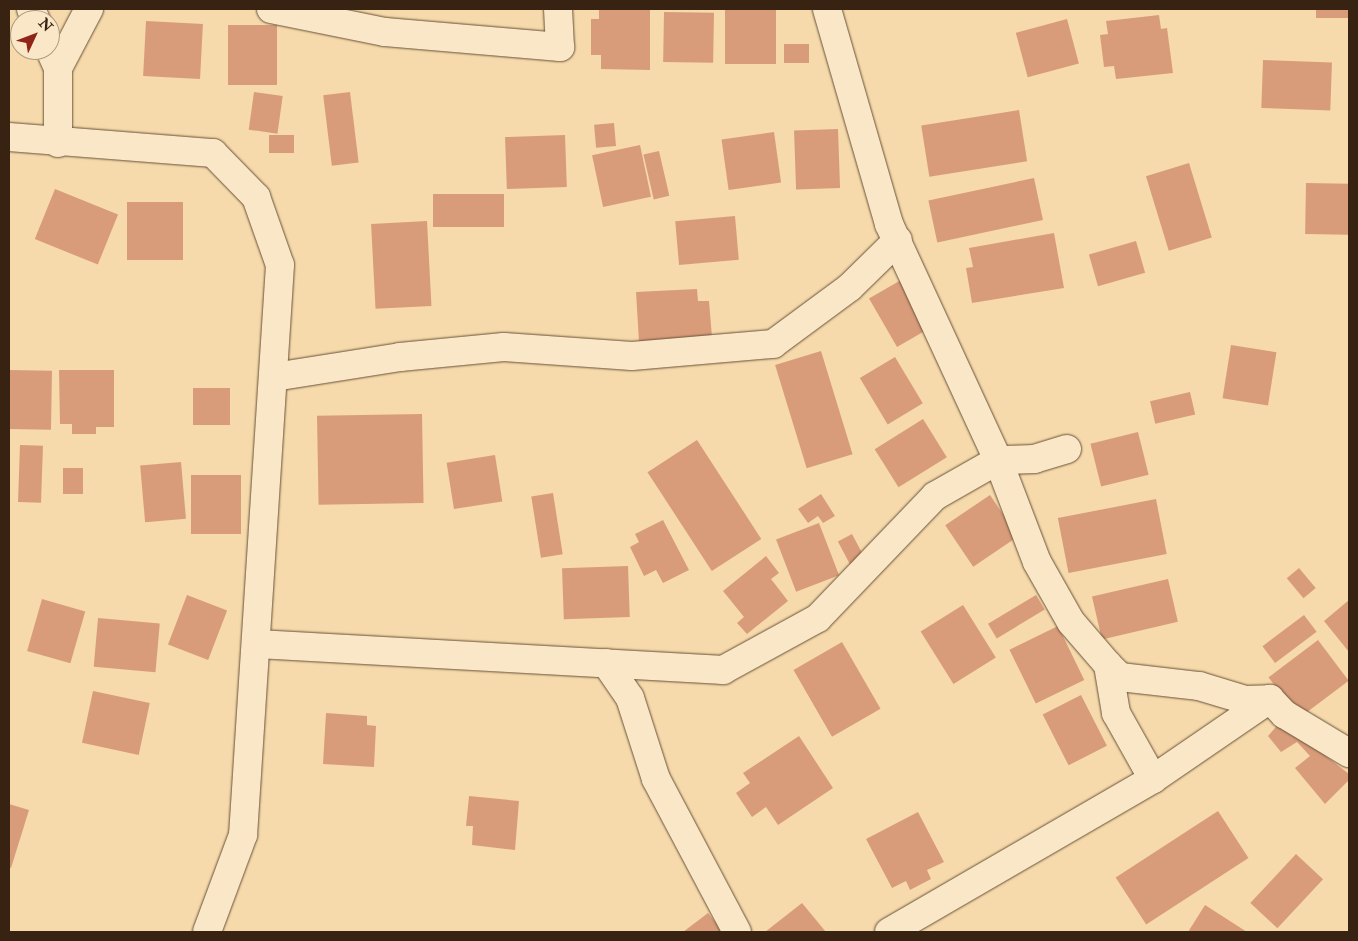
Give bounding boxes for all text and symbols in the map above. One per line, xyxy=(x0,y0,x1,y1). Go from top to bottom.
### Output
north arrow xyxy=(10,10,60,60)
text: N xyxy=(35,15,56,35)

